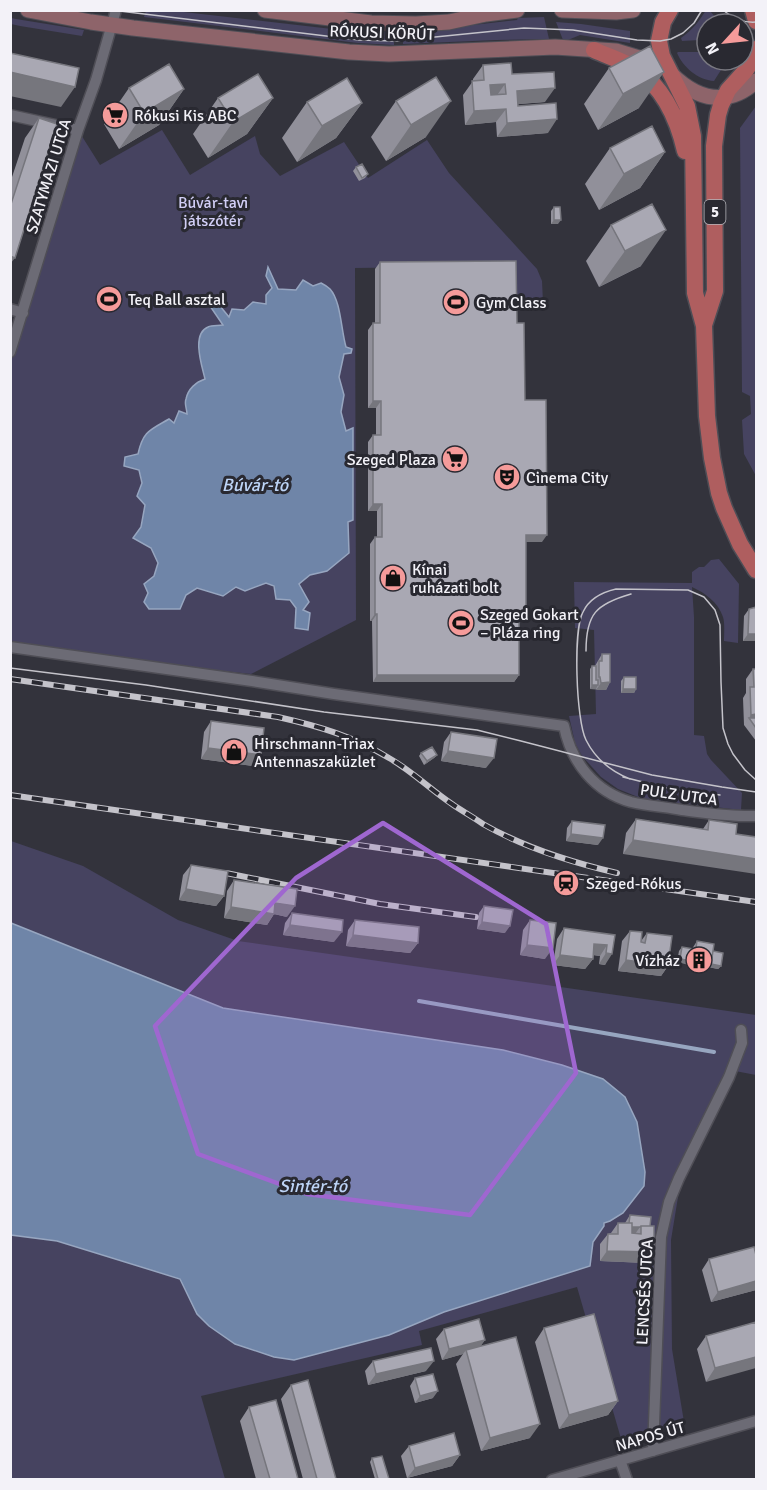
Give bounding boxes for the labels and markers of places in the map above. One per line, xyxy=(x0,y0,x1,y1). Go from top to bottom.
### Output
supermarket icon: Rókusi Kis ABC xyxy=(100,100,130,130)
place label: Rókusi Kis ABC xyxy=(134,106,237,126)
sports icon: Teq Ball asztal xyxy=(94,284,124,314)
sports icon: Gym Class xyxy=(441,287,471,317)
place label: Teq Ball asztal xyxy=(128,290,226,310)
place label: Gym Class xyxy=(476,293,546,313)
supermarket icon: Szeged Plaza xyxy=(440,444,470,474)
place label: Szeged Plaza xyxy=(347,450,436,470)
theatre icon: Cinema City xyxy=(492,462,522,492)
place label: Cinema City xyxy=(526,468,609,488)
place label: Kínai ruházati bolt xyxy=(412,560,499,598)
shop icon: Kínai ruházati bolt xyxy=(378,563,408,593)
place label: Szeged Gokart – Pláza ring xyxy=(480,605,579,643)
sports icon: Szeged Gokart – Pláza ring xyxy=(446,608,476,638)
place label: Hirschmann-Triax Antennaszaküzlet xyxy=(254,734,376,772)
shop icon: Hirschmann-Triax Antennaszaküzlet xyxy=(219,737,249,767)
station icon: Szeged-Rókus xyxy=(551,868,581,898)
place label: Szeged-Rókus xyxy=(586,874,681,894)
building icon: Vízház xyxy=(684,945,714,975)
place label: Vízház xyxy=(635,951,680,971)

